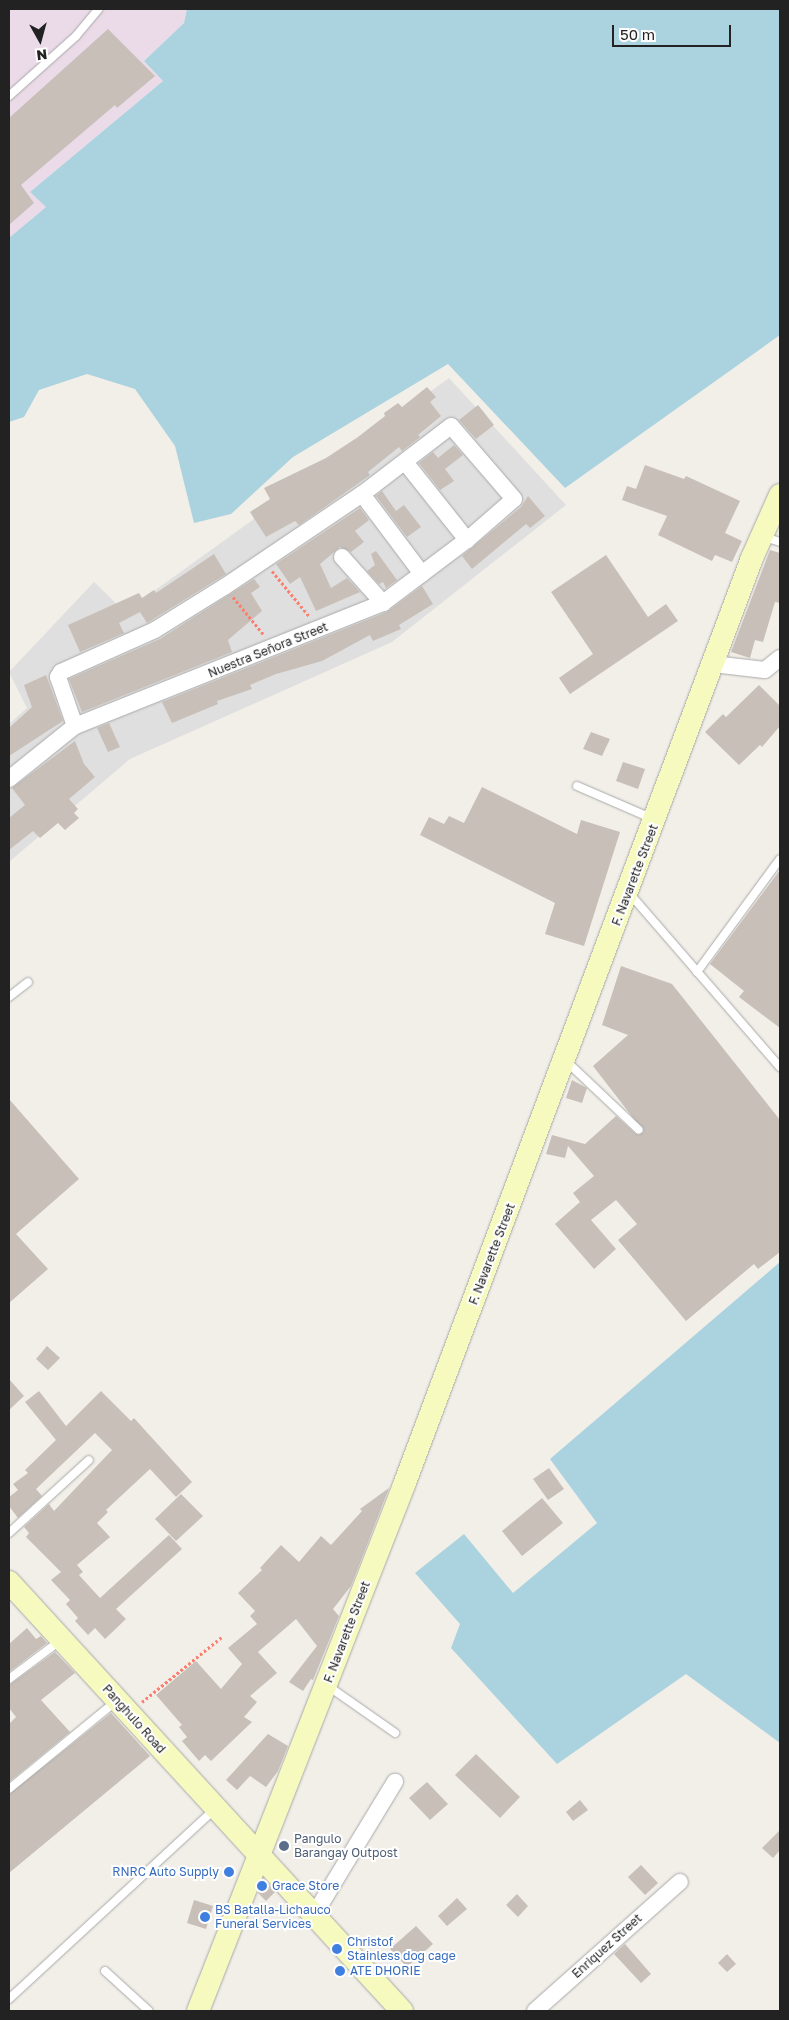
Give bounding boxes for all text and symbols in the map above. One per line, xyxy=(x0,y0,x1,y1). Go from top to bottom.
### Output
north arrow xyxy=(15,15,65,65)
scale bar xyxy=(614,15,733,47)
text: 50 m xyxy=(620,25,655,43)
text: N xyxy=(36,46,48,64)
street label: Nuestra Señora Street xyxy=(206,619,330,681)
street label: F. Navarette Street xyxy=(609,822,661,928)
street label: F. Navarette Street xyxy=(466,1201,518,1307)
street label: F. Navarette Street xyxy=(321,1579,373,1685)
street label: Panghulo Road xyxy=(99,1682,169,1756)
place label: Pangulo Barangay Outpost xyxy=(294,1832,398,1860)
marker: Pangulo Barangay Outpost xyxy=(278,1840,290,1852)
place label: RNRC Auto Supply xyxy=(112,1865,219,1879)
marker: RNRC Auto Supply xyxy=(223,1866,235,1878)
place label: Grace Store xyxy=(272,1879,339,1893)
marker: Grace Store xyxy=(256,1880,268,1892)
place label: BS Batalla-Lichauco Funeral Services xyxy=(215,1903,331,1931)
marker: BS Batalla-Lichauco Funeral Services xyxy=(199,1911,211,1923)
street label: Enriquez Street xyxy=(569,1911,645,1981)
place label: Christof Stainless dog cage xyxy=(347,1935,456,1963)
marker: Christof Stainless dog cage xyxy=(331,1943,343,1955)
place label: ATE DHORIE xyxy=(350,1964,420,1978)
marker: ATE DHORIE xyxy=(334,1965,346,1977)

